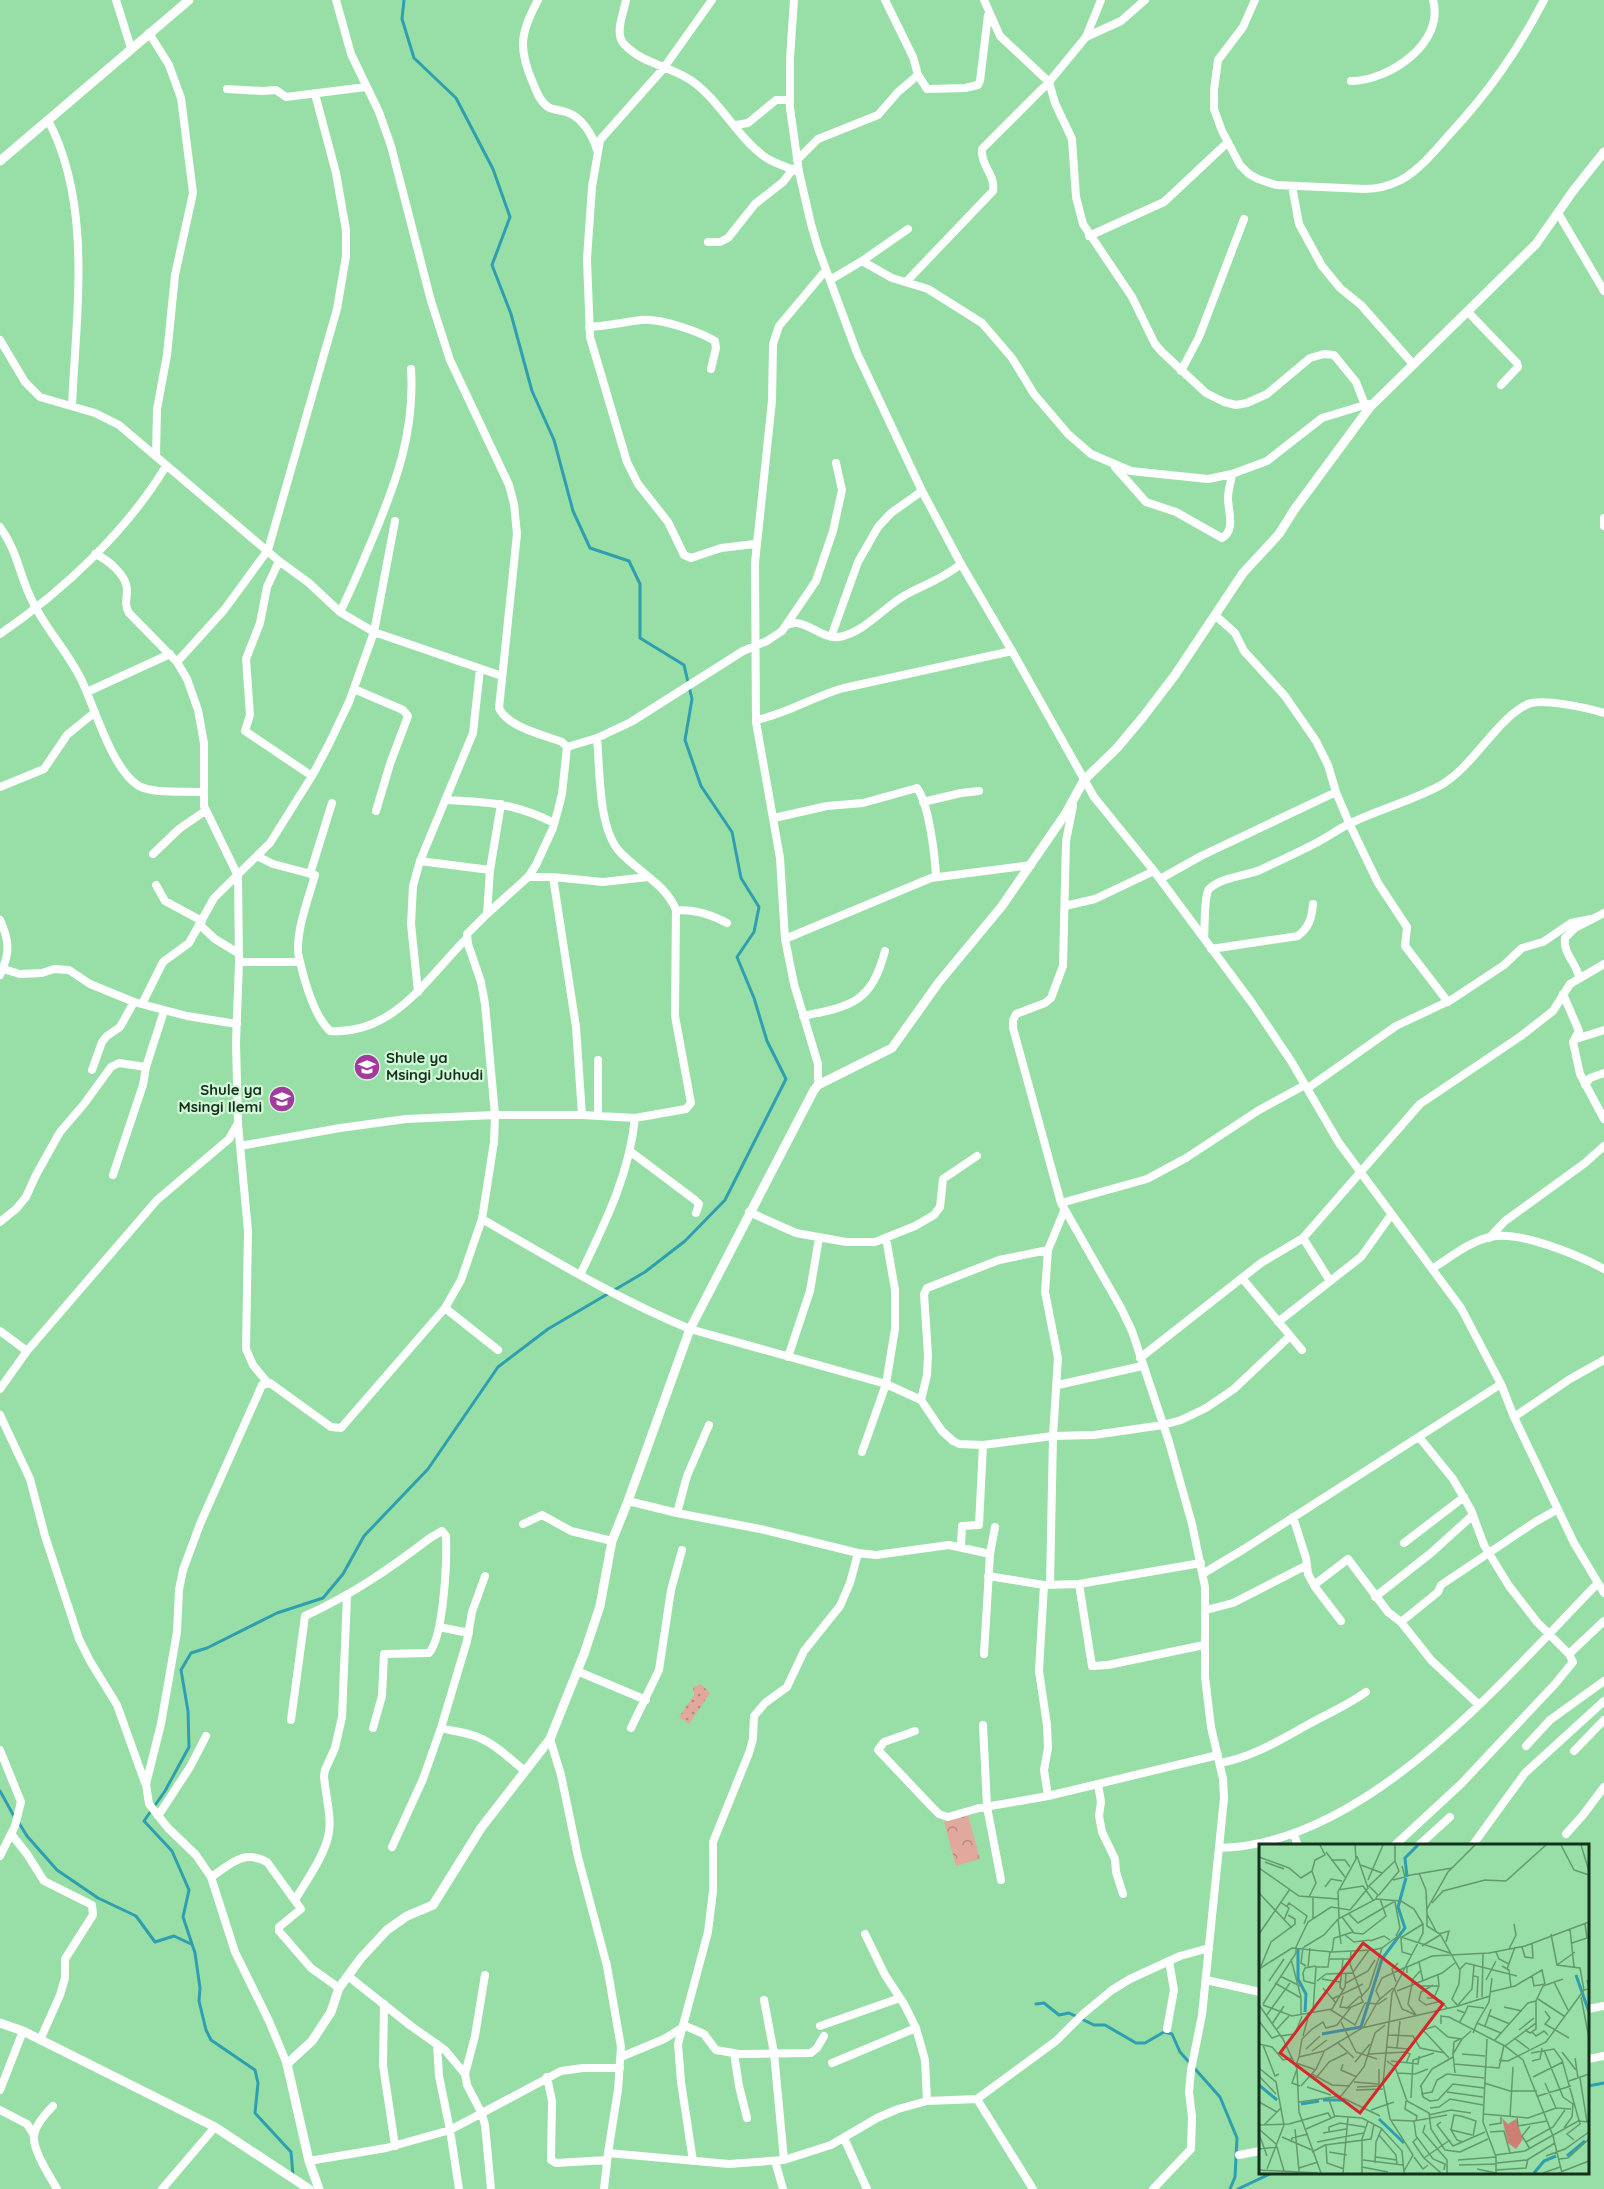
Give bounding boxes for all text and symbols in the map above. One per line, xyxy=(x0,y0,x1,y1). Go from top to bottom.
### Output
place label: Shule ya Msingi Juhudi xyxy=(386,1048,483,1084)
school or university icon: Shule ya Msingi Juhudi xyxy=(352,1052,382,1082)
place label: Shule ya Msingi Ilemi xyxy=(178,1080,262,1116)
school or university icon: Shule ya Msingi Ilemi xyxy=(267,1084,297,1114)
inset map xyxy=(1259,1844,1589,2174)

